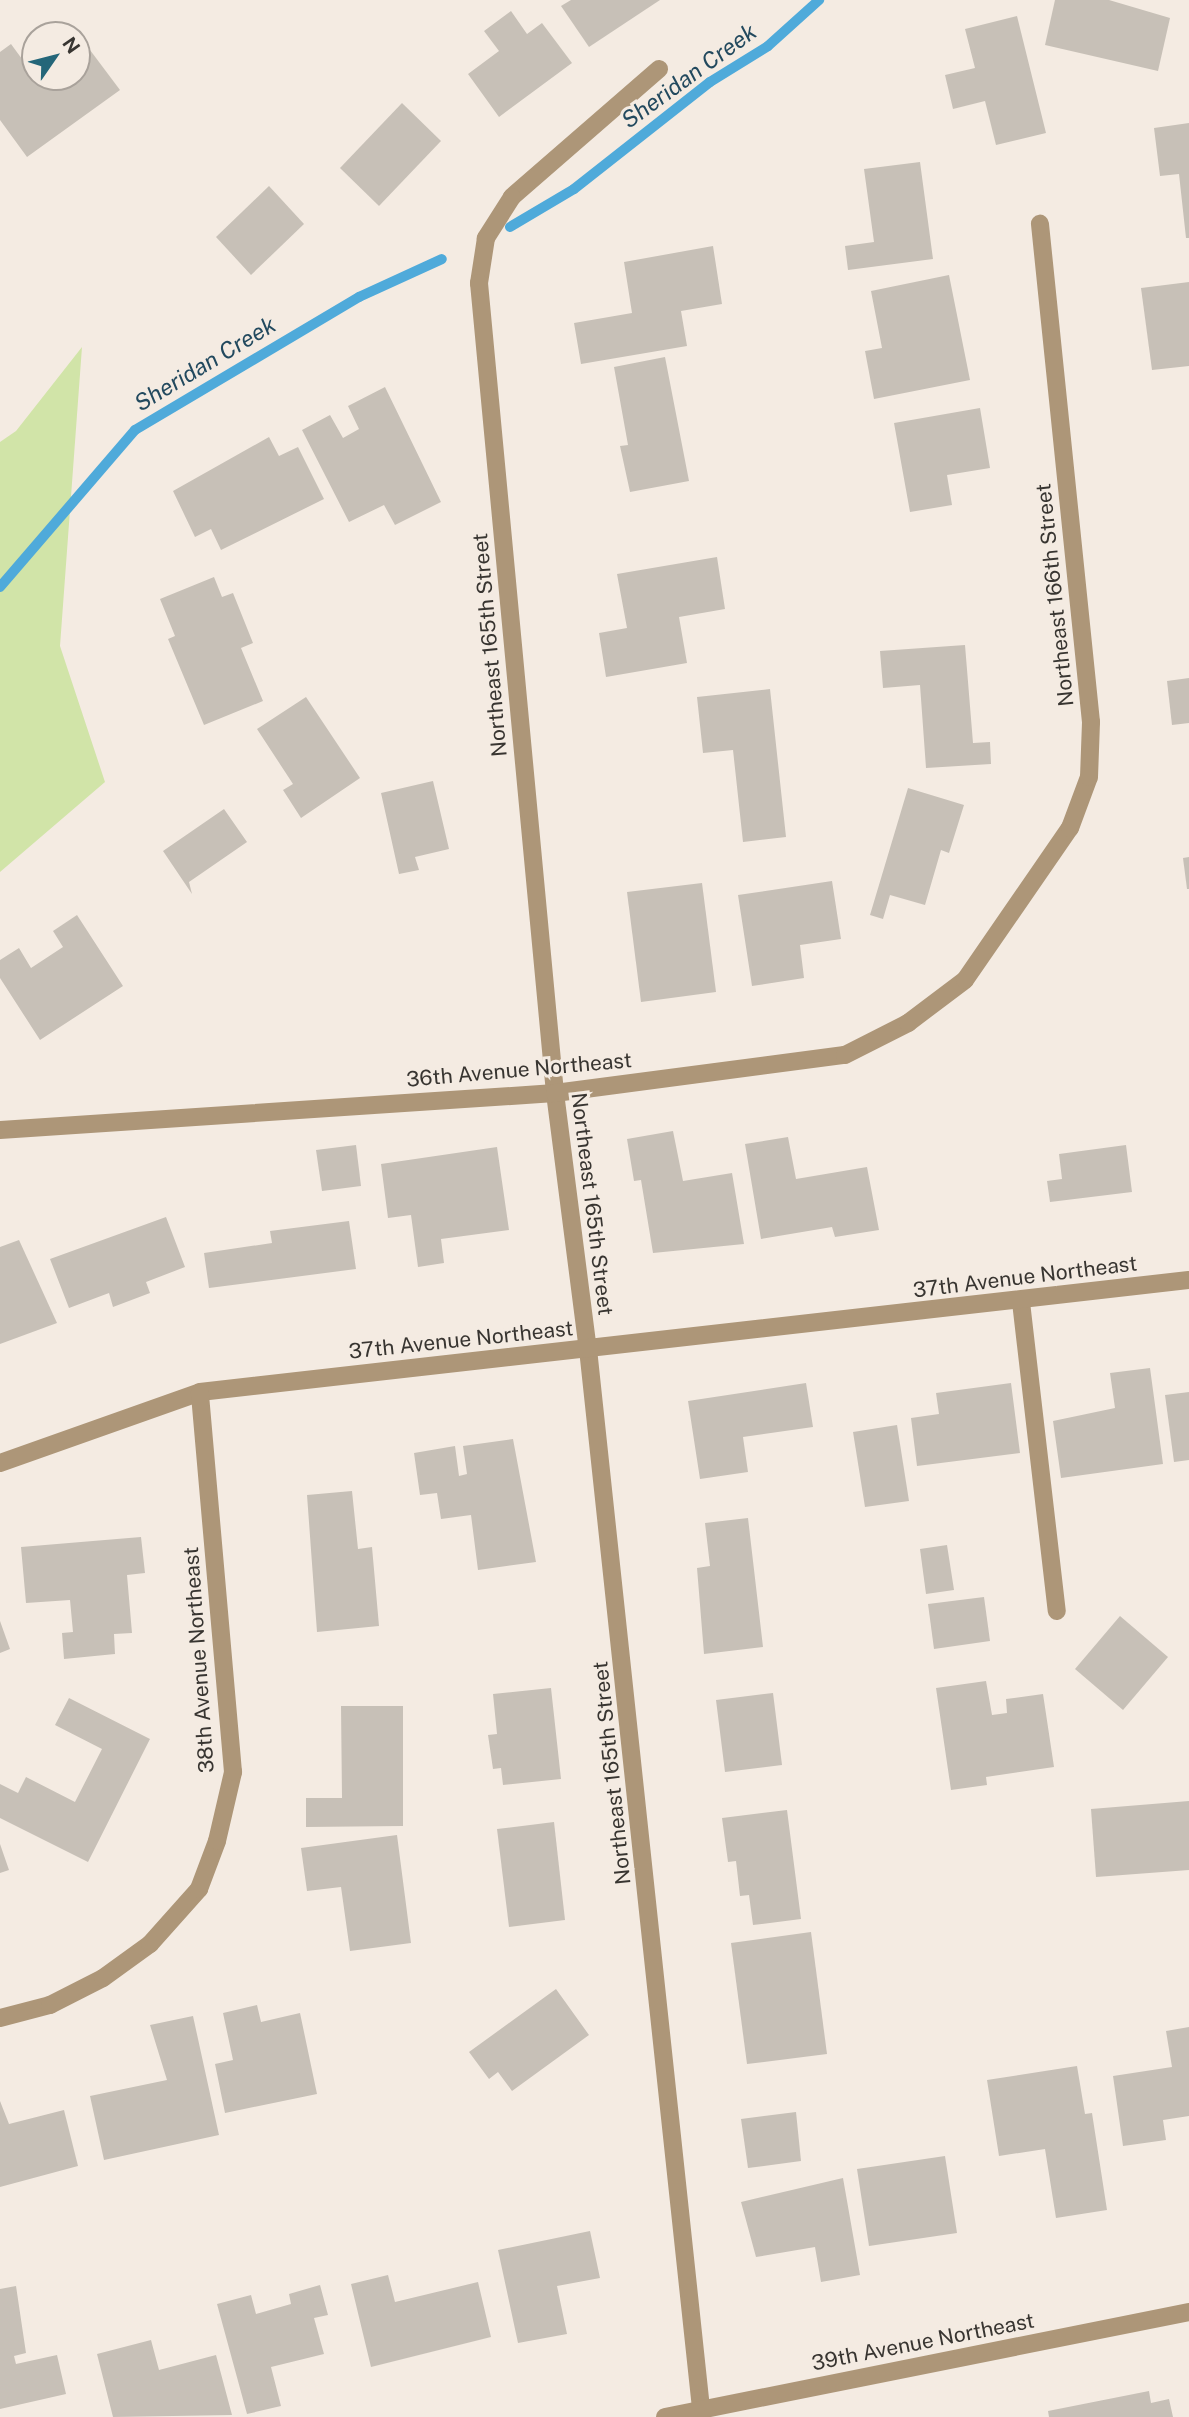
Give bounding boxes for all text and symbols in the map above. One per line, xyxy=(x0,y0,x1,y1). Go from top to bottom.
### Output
water label: Sheridan Creek xyxy=(616,18,762,134)
north arrow xyxy=(21,21,91,91)
text: N xyxy=(58,33,85,57)
water label: Sheridan Creek xyxy=(129,311,281,417)
street label: Northeast 166th Street xyxy=(1031,482,1079,708)
street label: Northeast 165th Street xyxy=(468,532,512,758)
street label: 36th Avenue Northeast xyxy=(405,1048,633,1092)
street label: Northeast 165th Street xyxy=(566,1091,618,1317)
street label: 37th Avenue Northeast xyxy=(911,1251,1139,1303)
street label: 37th Avenue Northeast xyxy=(347,1316,575,1364)
street label: 38th Avenue Northeast xyxy=(179,1546,219,1774)
street label: Northeast 165th Street xyxy=(588,1660,636,1886)
street label: 39th Avenue Northeast xyxy=(809,2308,1037,2376)

